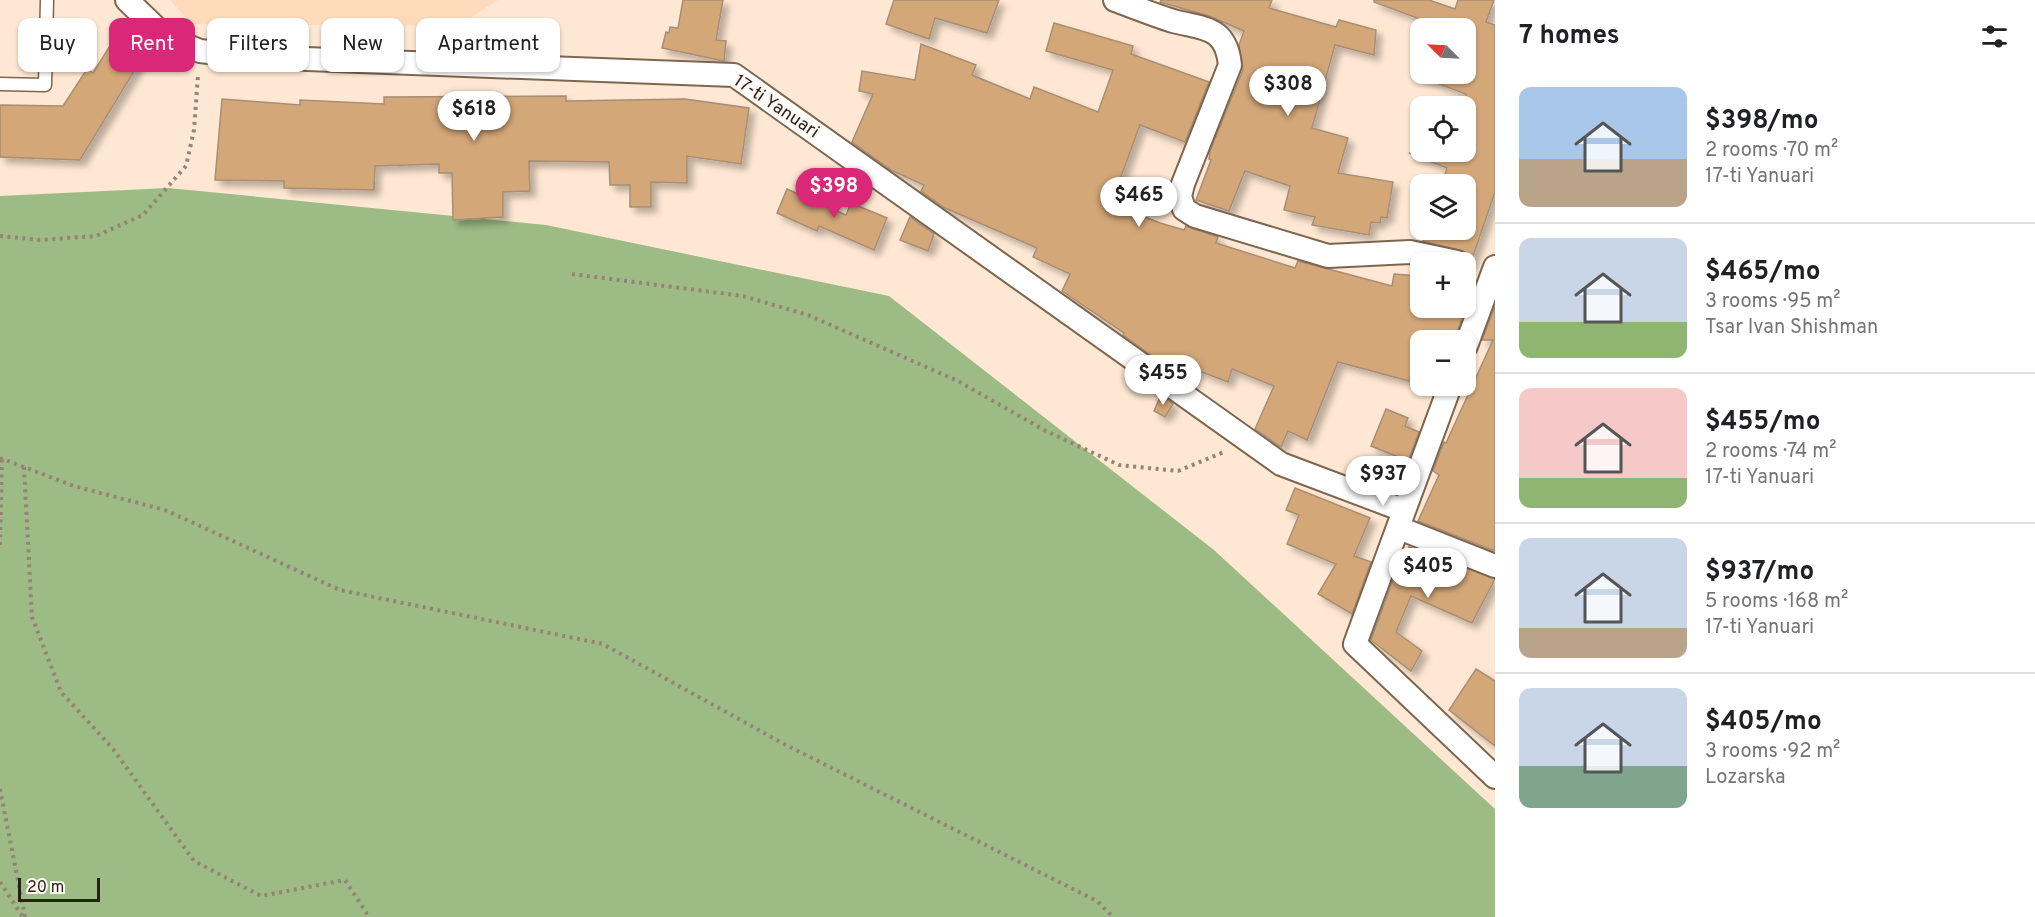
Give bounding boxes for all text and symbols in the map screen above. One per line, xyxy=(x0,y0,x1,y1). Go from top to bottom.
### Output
chip: Buy xyxy=(18,18,97,72)
chip: Rent xyxy=(109,18,195,72)
chip: Filters xyxy=(207,18,309,72)
chip: New xyxy=(321,18,404,72)
chip: Apartment xyxy=(416,18,560,72)
north arrow xyxy=(1410,18,1476,84)
map controls xyxy=(1410,18,1476,396)
text: 7 homes xyxy=(1519,20,1619,53)
icon: filters xyxy=(1978,20,2011,53)
pin: $308 xyxy=(1252,66,1324,117)
street label: 17-ti Yanuari xyxy=(729,70,823,144)
text: $308 xyxy=(1263,72,1313,98)
pin: $618 xyxy=(438,91,510,142)
button: locate xyxy=(1410,96,1476,162)
text: $618 xyxy=(452,97,496,123)
text: $398/mo xyxy=(1705,105,1818,138)
icon: home xyxy=(1567,111,1639,183)
text: 2 rooms · 70 m² xyxy=(1705,138,1838,164)
text: 17-ti Yanuari xyxy=(1705,164,1814,190)
pin: $398 xyxy=(798,168,870,219)
text: $398 xyxy=(810,174,858,200)
button: layers xyxy=(1410,174,1476,240)
pin: $465 xyxy=(1103,177,1175,228)
text: $465 xyxy=(1114,183,1164,209)
button: + xyxy=(1410,252,1476,318)
text: $465/mo xyxy=(1705,256,1821,289)
icon: home xyxy=(1567,262,1639,334)
text: 3 rooms · 95 m² xyxy=(1705,289,1841,315)
text: Tsar Ivan Shishman xyxy=(1705,315,1878,341)
button: − xyxy=(1410,330,1476,396)
pin: $455 xyxy=(1127,355,1199,406)
text: $455 xyxy=(1138,361,1188,387)
text: $455/mo xyxy=(1705,406,1820,439)
icon: home xyxy=(1567,412,1639,484)
text: 2 rooms · 74 m² xyxy=(1705,439,1836,465)
pin: $937 xyxy=(1347,456,1419,507)
text: $937 xyxy=(1360,462,1406,488)
text: 17-ti Yanuari xyxy=(1705,465,1814,491)
pin: $405 xyxy=(1392,548,1464,599)
text: $405 xyxy=(1403,554,1453,580)
text: $937/mo xyxy=(1705,556,1814,589)
icon: home xyxy=(1567,562,1639,634)
text: 5 rooms · 168 m² xyxy=(1705,589,1848,615)
text: 17-ti Yanuari xyxy=(1705,615,1814,641)
text: $405/mo xyxy=(1705,706,1822,739)
icon: home xyxy=(1567,712,1639,784)
text: 3 rooms · 92 m² xyxy=(1705,739,1840,765)
text: Lozarska xyxy=(1705,765,1786,791)
scale bar xyxy=(18,875,100,902)
text: 20 m xyxy=(27,878,64,898)

